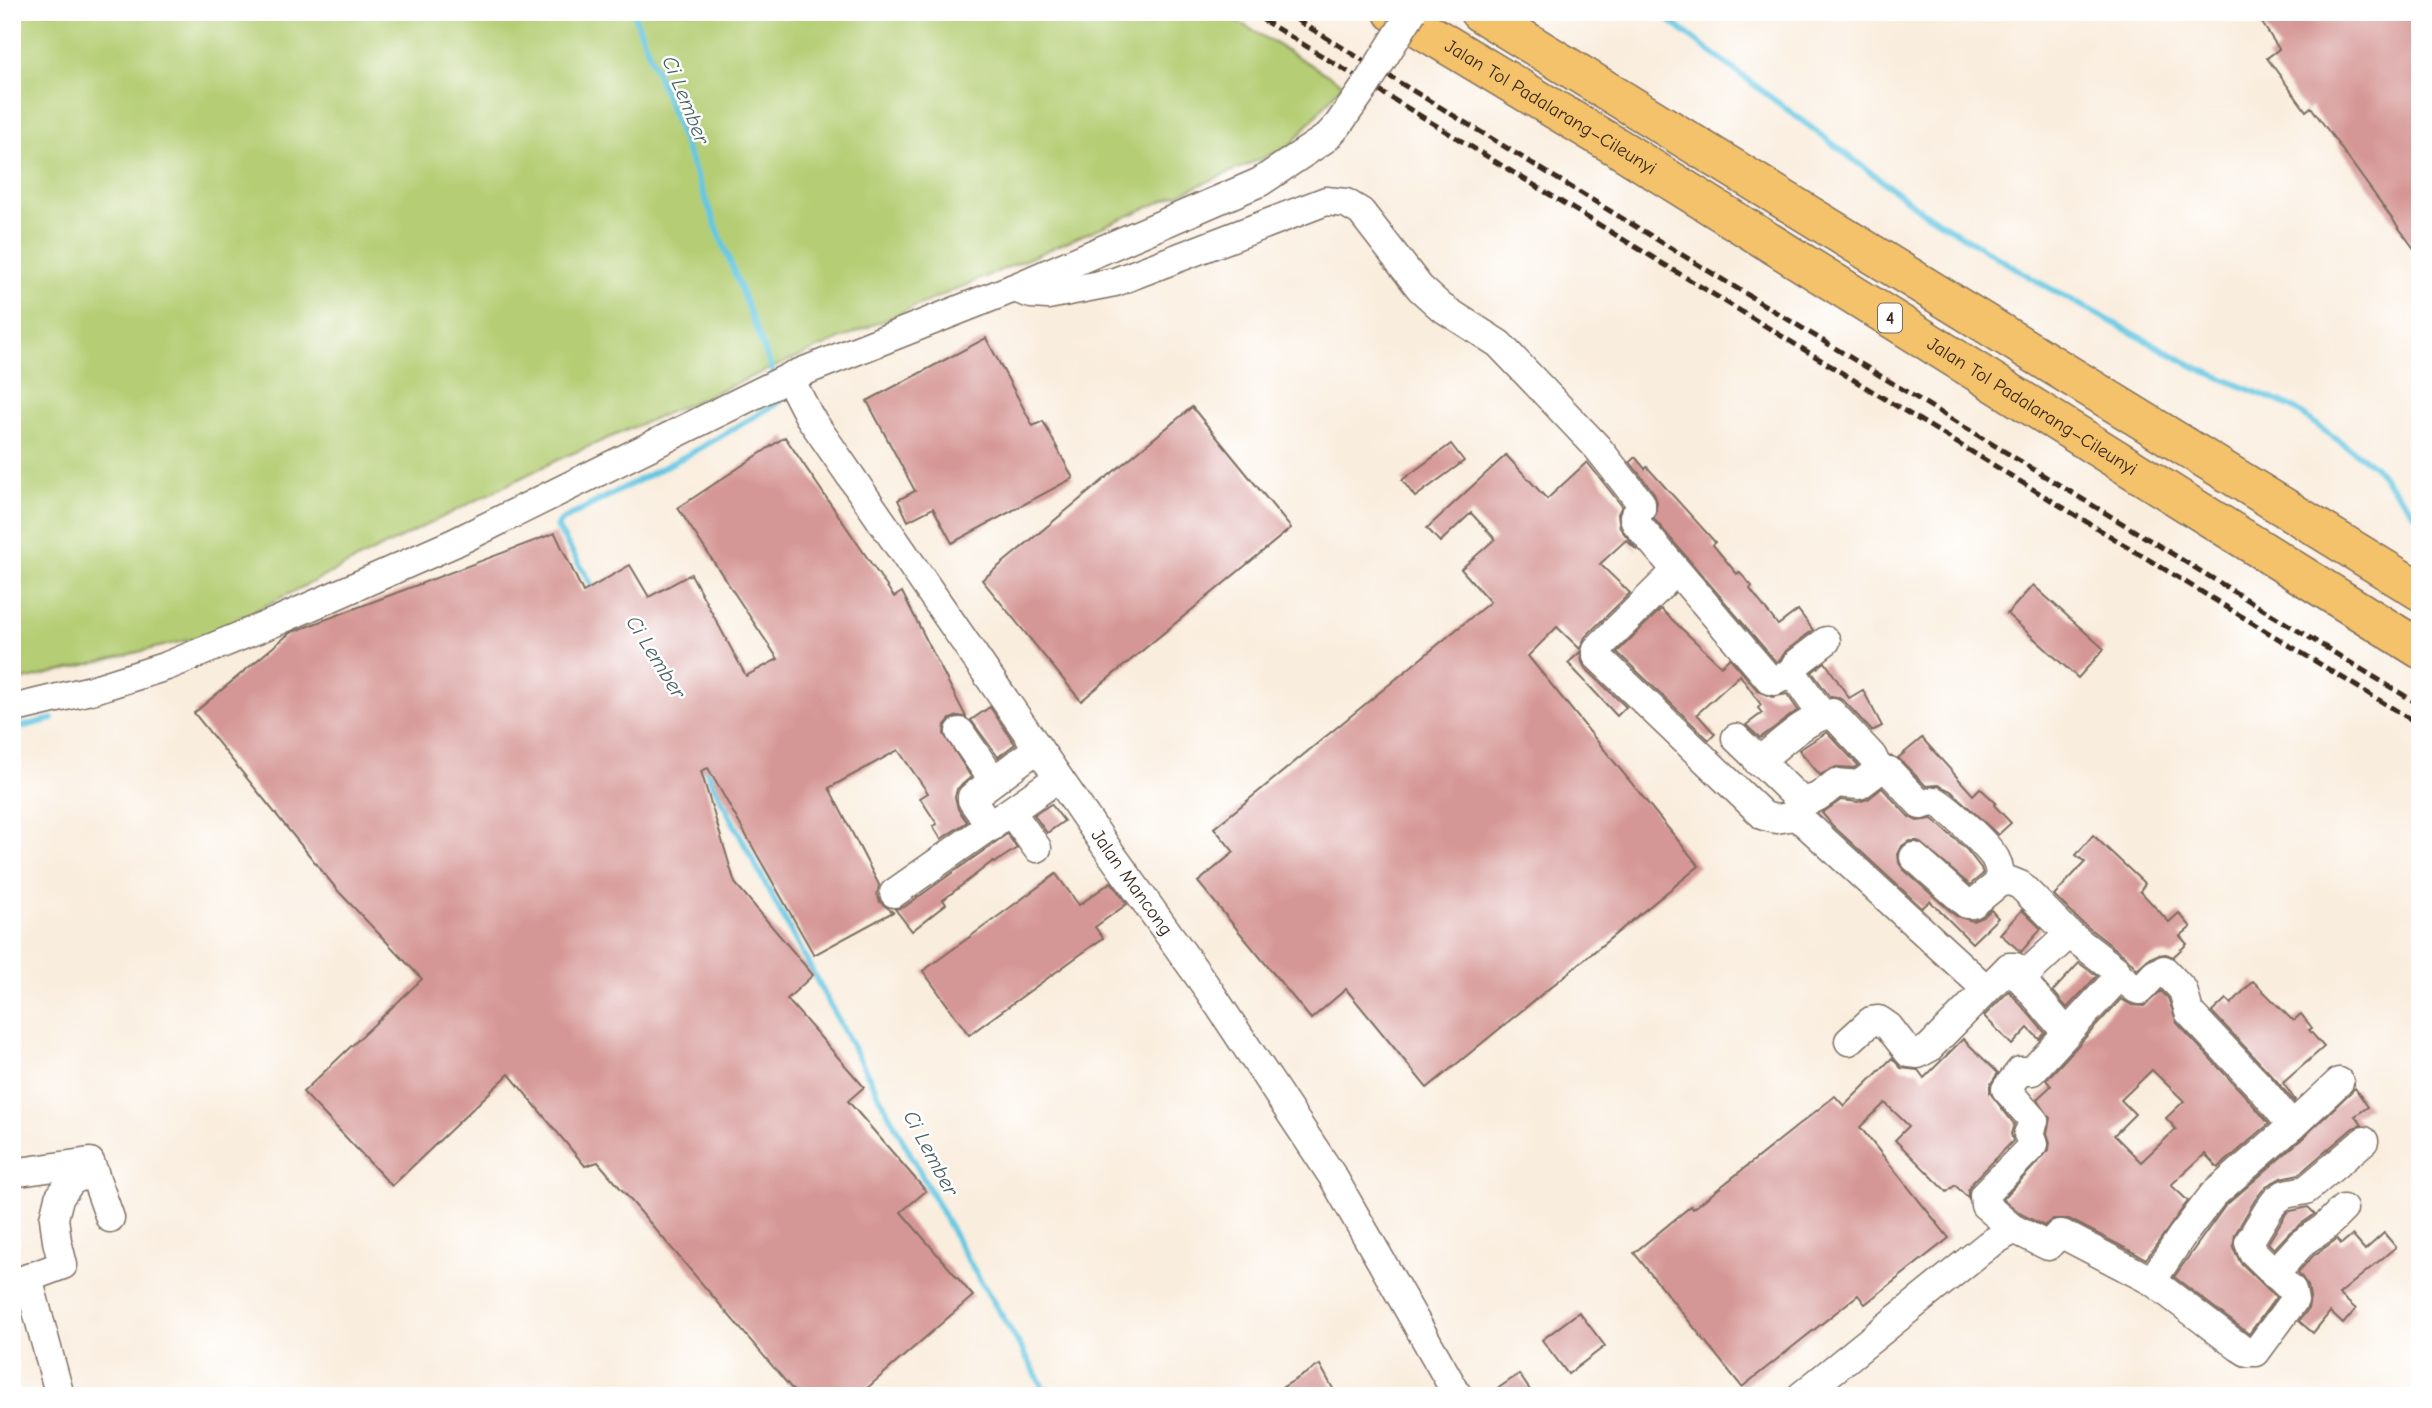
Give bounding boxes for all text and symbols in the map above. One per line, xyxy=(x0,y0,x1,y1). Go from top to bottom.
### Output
street label: Jalan Tol Padalarang–Cileunyi xyxy=(1441,35,1660,180)
water label: Ci Lember xyxy=(657,52,715,149)
road number: 4 xyxy=(1878,304,1902,332)
street label: Jalan Tol Padalarang–Cileunyi xyxy=(1923,333,2141,480)
water label: Ci Lember xyxy=(621,611,692,704)
street label: Jalan Mancong xyxy=(1086,825,1177,940)
water label: Ci Lember xyxy=(899,1106,964,1201)

